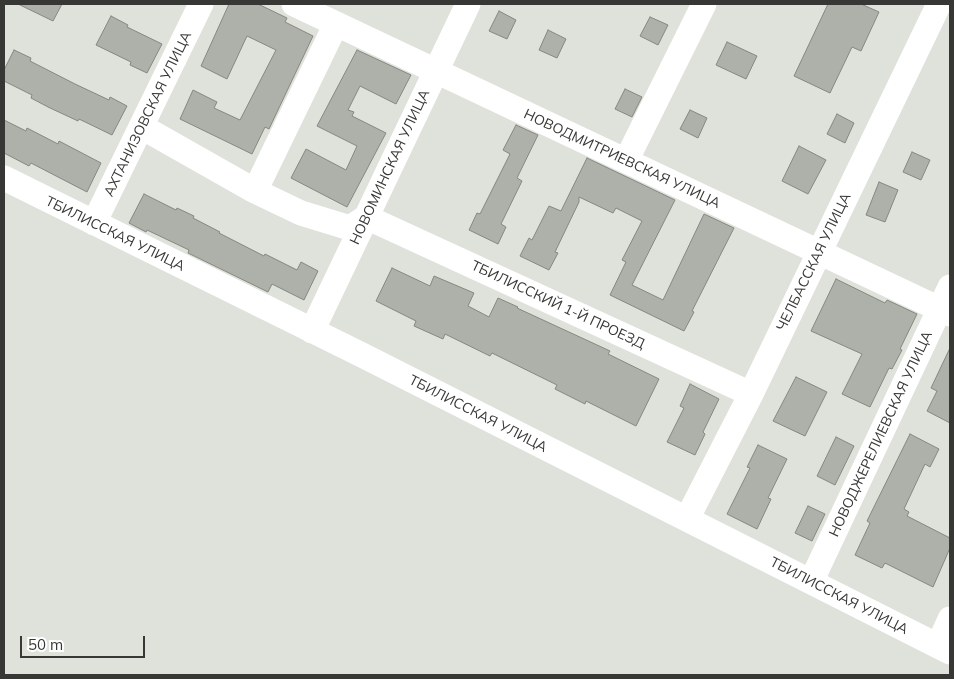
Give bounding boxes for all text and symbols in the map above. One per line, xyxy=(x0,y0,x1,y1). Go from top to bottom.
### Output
street label: АХТАНИЗОВСКАЯ УЛИЦА xyxy=(101,29,195,199)
street label: НОВОМИНСКАЯ УЛИЦА xyxy=(347,87,433,247)
street label: НОВОДМИТРИЕВСКАЯ УЛИЦА xyxy=(521,106,723,212)
street label: ЧЕЛБАССКАЯ УЛИЦА xyxy=(773,190,855,334)
street label: ТБИЛИССКАЯ УЛИЦА xyxy=(43,193,187,275)
street label: ТБИЛИССКИЙ 1-Й ПРОЕЗД xyxy=(468,257,648,353)
street label: НОВОДЖЕРЕЛИЕВСКАЯ УЛИЦА xyxy=(826,328,936,540)
street label: ТБИЛИССКАЯ УЛИЦА xyxy=(406,372,550,456)
street label: ТБИЛИССКАЯ УЛИЦА xyxy=(767,554,911,638)
scale bar xyxy=(22,626,148,658)
text: 50 m xyxy=(28,635,63,654)

